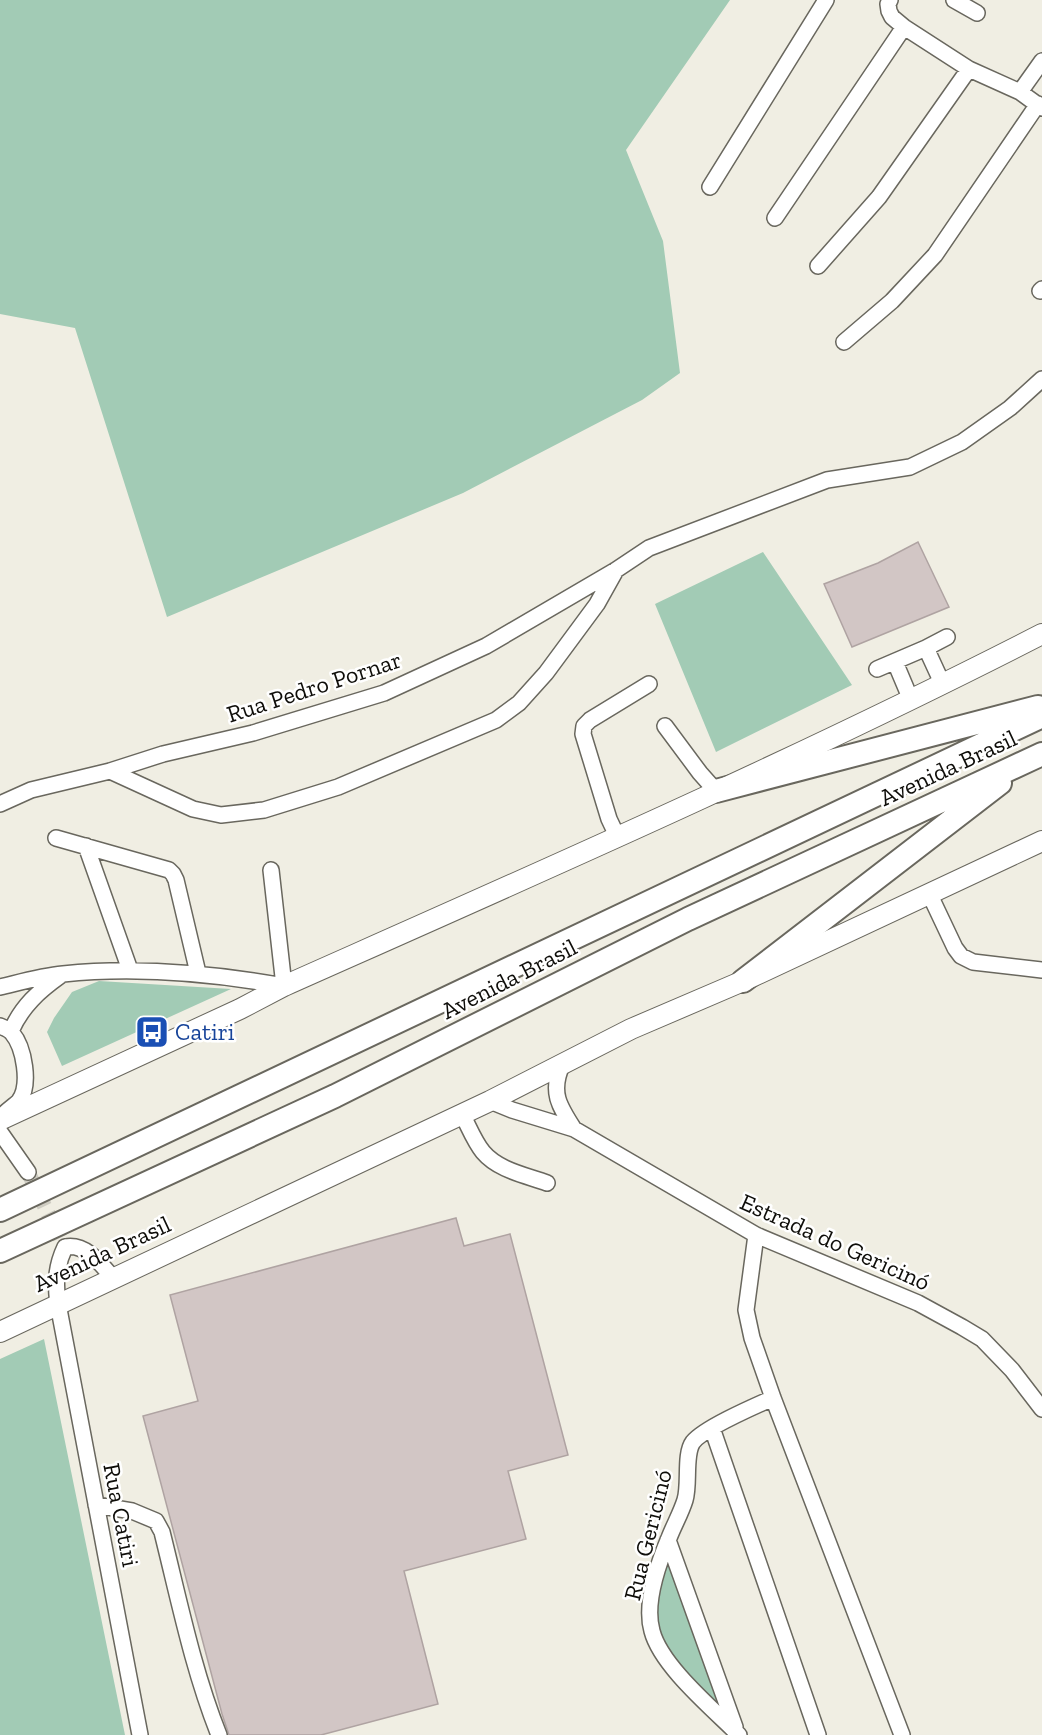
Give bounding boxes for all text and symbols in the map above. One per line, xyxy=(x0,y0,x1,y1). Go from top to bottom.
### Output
street label: Rua Pedro Pornar xyxy=(223,645,405,728)
street label: Avenida Brasil xyxy=(875,723,1021,812)
street label: Avenida Brasil xyxy=(436,932,581,1025)
bus stop icon: Catiri xyxy=(134,1014,170,1050)
place label: Catiri xyxy=(175,1017,235,1046)
street label: Estrada do Gericinó xyxy=(736,1187,935,1296)
street label: Avenida Brasil xyxy=(29,1209,175,1298)
street label: Rua Catiri xyxy=(97,1461,146,1569)
street label: Rua Gericinó xyxy=(617,1466,678,1603)

